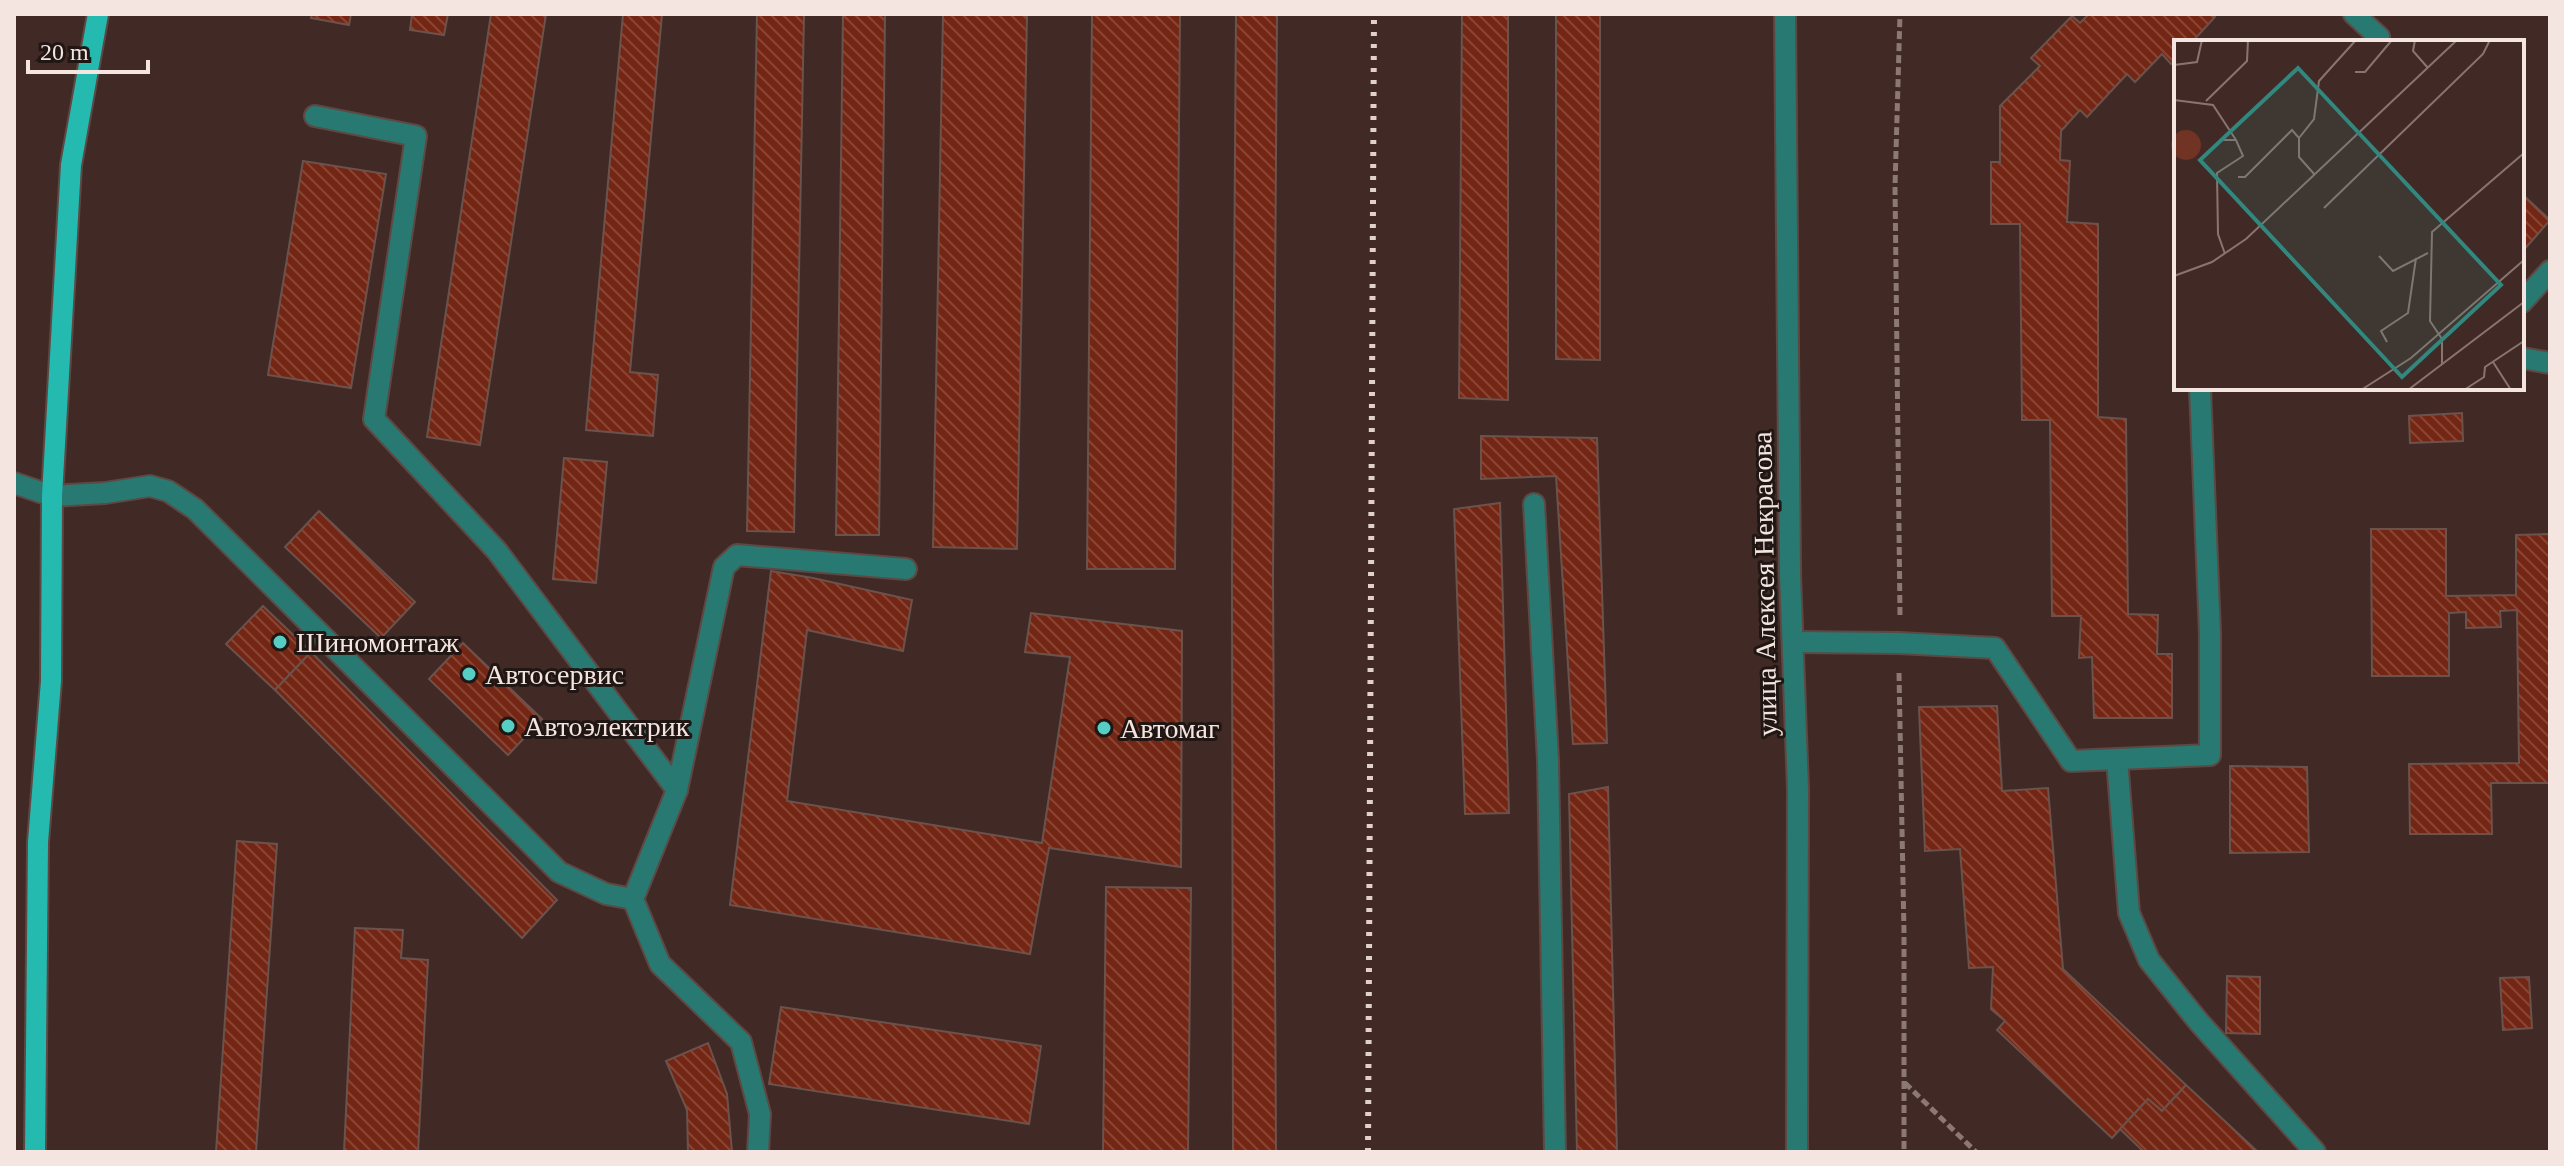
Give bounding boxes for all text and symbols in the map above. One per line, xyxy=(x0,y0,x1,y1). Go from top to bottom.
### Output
scale bar xyxy=(28,24,148,74)
text: 20 m xyxy=(40,39,89,65)
inset map xyxy=(2174,40,2524,390)
street label: улица Алексея Некрасова xyxy=(1746,431,1783,737)
place label: Шиномонтаж xyxy=(296,627,459,658)
marker: Шиномонтаж xyxy=(271,633,289,651)
place label: Автосервис xyxy=(485,659,624,690)
marker: Автосервис xyxy=(460,665,478,683)
place label: Автоэлектрик xyxy=(524,711,690,742)
place label: Автомаг xyxy=(1120,713,1220,744)
marker: Автоэлектрик xyxy=(499,717,517,735)
marker: Автомаг xyxy=(1095,719,1113,737)

